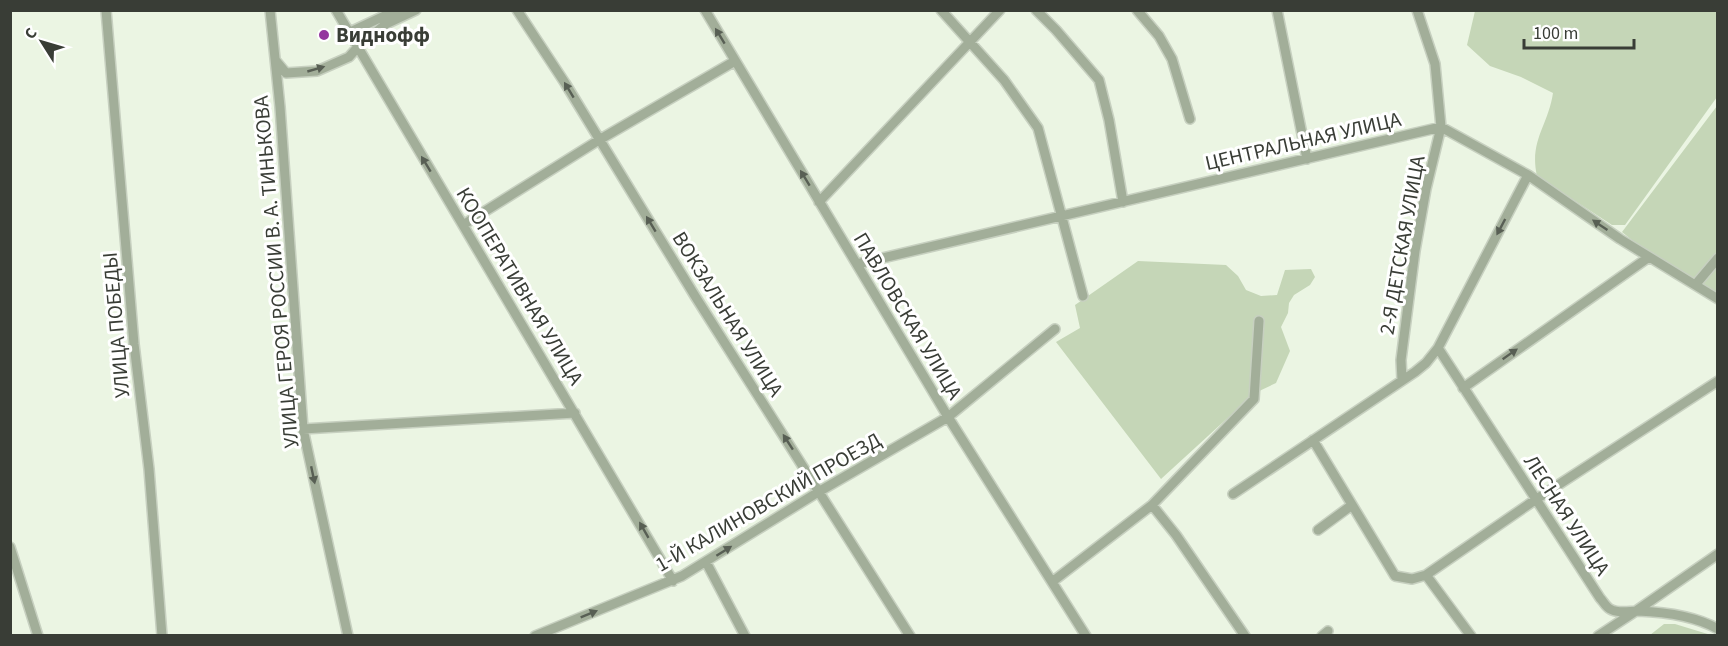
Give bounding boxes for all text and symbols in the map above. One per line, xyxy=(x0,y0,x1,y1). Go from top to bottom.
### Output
north arrow xyxy=(12,12,72,72)
scale bar xyxy=(1524,12,1634,50)
place label: Виднофф xyxy=(336,20,430,50)
text: 100 m xyxy=(1533,21,1578,46)
text: С xyxy=(19,23,42,44)
marker: Виднофф xyxy=(317,28,331,42)
one-way arrow xyxy=(715,28,726,44)
one-way arrow xyxy=(307,64,325,74)
one-way arrow xyxy=(563,82,574,98)
street label: УЛИЦА ГЕРОЯ РОССИИ В. А. ТИНЬКОВА xyxy=(246,94,306,449)
street label: ЦЕНТРАЛЬНАЯ УЛИЦА xyxy=(1202,104,1404,178)
street label: 2-Я ДЕТСКАЯ УЛИЦА xyxy=(1371,153,1433,337)
one-way arrow xyxy=(421,156,432,172)
one-way arrow xyxy=(800,170,811,186)
street label: КООПЕРАТИВНАЯ УЛИЦА xyxy=(449,181,591,391)
one-way arrow xyxy=(645,216,656,232)
one-way arrow xyxy=(1496,219,1505,236)
one-way arrow xyxy=(1593,219,1609,231)
street label: ВОКЗАЛЬНАЯ УЛИЦА xyxy=(665,226,791,403)
street label: ПАВЛОВСКАЯ УЛИЦА xyxy=(846,227,970,406)
street label: УЛИЦА ПОБЕДЫ xyxy=(95,251,137,399)
one-way arrow xyxy=(1502,348,1518,360)
street label: 1-Й КАЛИНОВСКИЙ ПРОЕЗД xyxy=(649,425,887,579)
one-way arrow xyxy=(783,434,794,450)
street label: ЛЕСНАЯ УЛИЦА xyxy=(1516,448,1618,582)
one-way arrow xyxy=(309,465,318,484)
one-way arrow xyxy=(638,522,649,538)
one-way arrow xyxy=(715,545,732,556)
one-way arrow xyxy=(580,609,598,618)

